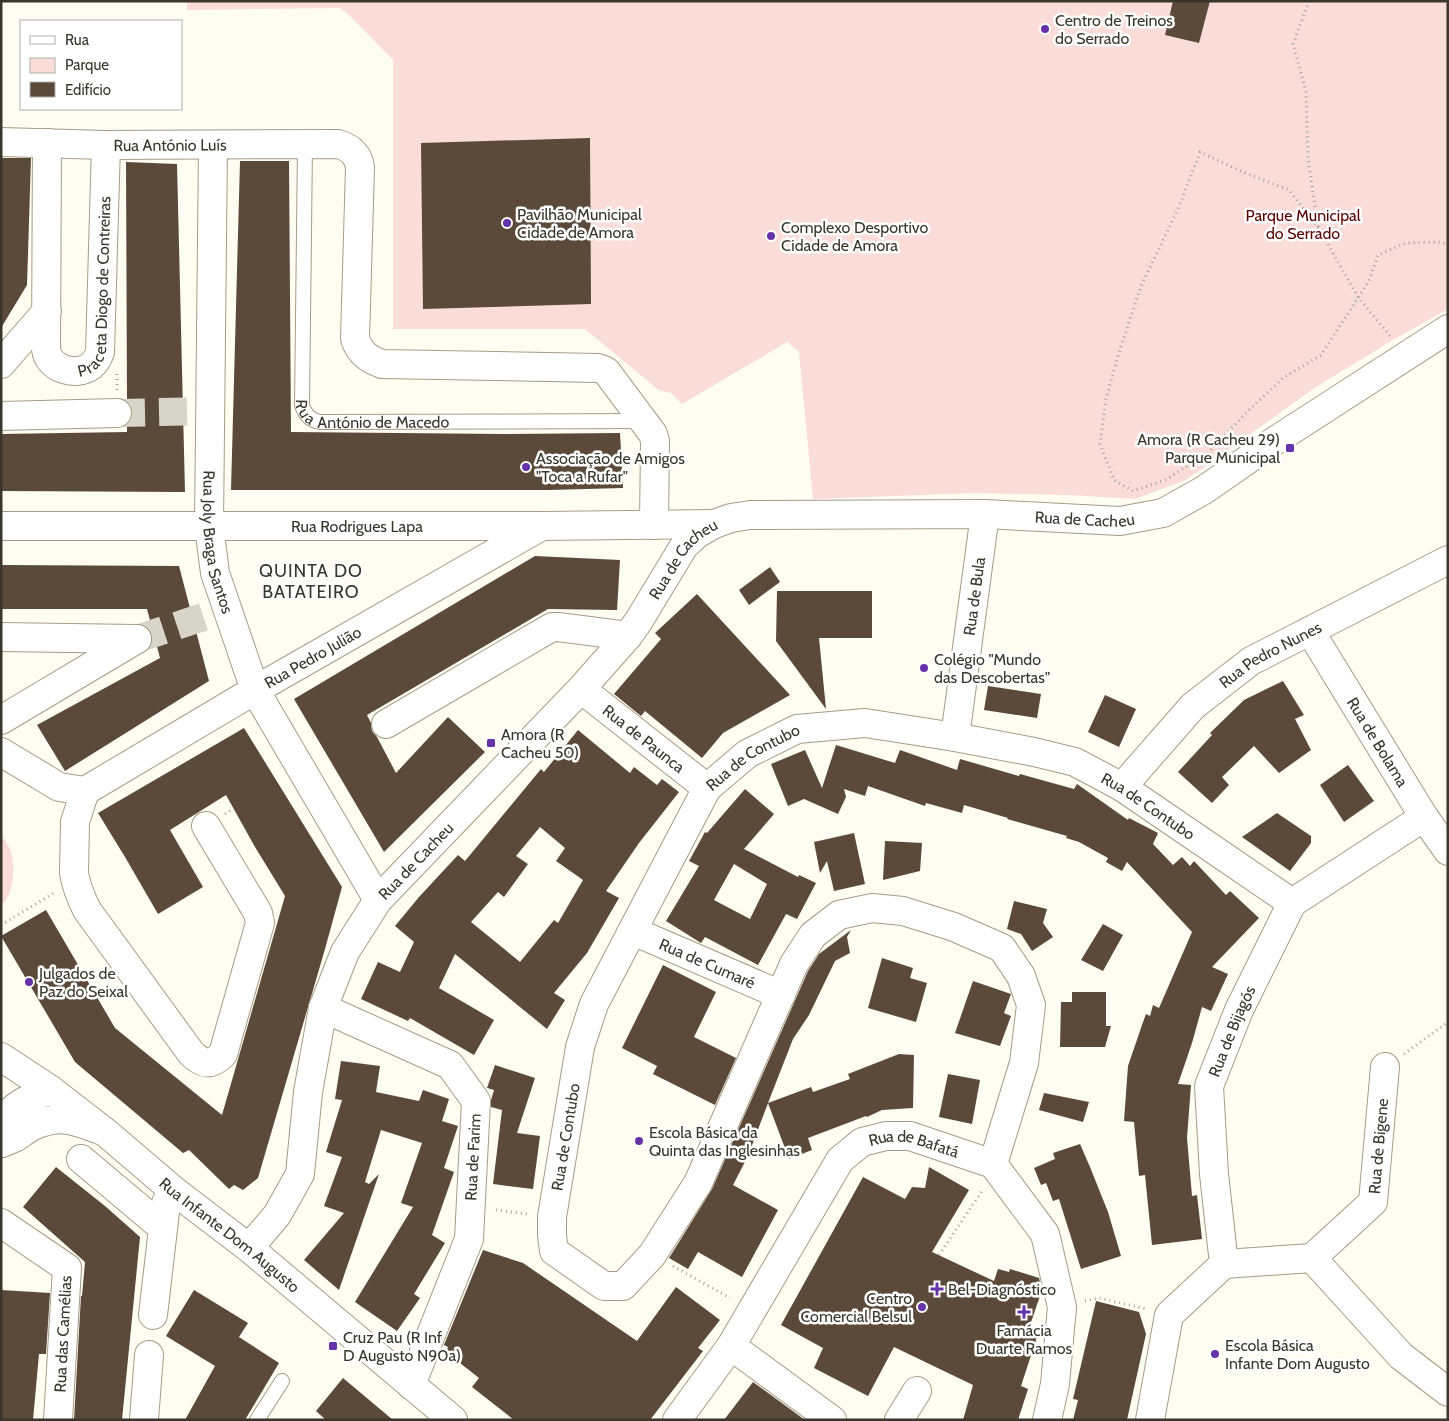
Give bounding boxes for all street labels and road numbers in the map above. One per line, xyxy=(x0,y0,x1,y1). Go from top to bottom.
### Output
street label: Rua António Luís xyxy=(113,135,227,154)
street label: Praceta Diogo de Contreiras xyxy=(76,196,114,380)
street label: Rua António de Macedo xyxy=(292,399,450,432)
street label: Rua Joly Braga Santos xyxy=(199,470,238,616)
street label: Rua de Cacheu xyxy=(1034,507,1136,531)
street label: Rua de Cacheu xyxy=(645,515,721,603)
street label: Rua Rodrigues Lapa xyxy=(291,517,423,536)
street label: Rua de Bula xyxy=(959,555,989,637)
street label: Rua Pedro Nunes xyxy=(1215,617,1325,692)
street label: Rua Pedro Julião xyxy=(261,622,364,692)
street label: Rua de Bolama xyxy=(1343,694,1413,790)
street label: Rua de Paunca xyxy=(599,700,689,777)
street label: Rua de Contubo xyxy=(702,720,803,794)
street label: Rua de Contubo xyxy=(1098,768,1199,844)
street label: Rua de Cacheu xyxy=(374,818,457,904)
street label: Rua de Cumaré xyxy=(656,934,758,992)
street label: Rua de Bijagós xyxy=(1204,982,1259,1080)
street label: Rua de Contubo xyxy=(547,1082,583,1192)
street label: Rua de Bigene xyxy=(1364,1097,1392,1195)
street label: Rua de Farim xyxy=(461,1113,485,1201)
street label: Rua de Bafatá xyxy=(866,1126,962,1161)
street label: Rua Infante Dom Augusto xyxy=(156,1173,304,1296)
street label: Rua das Camélias xyxy=(50,1275,76,1393)

